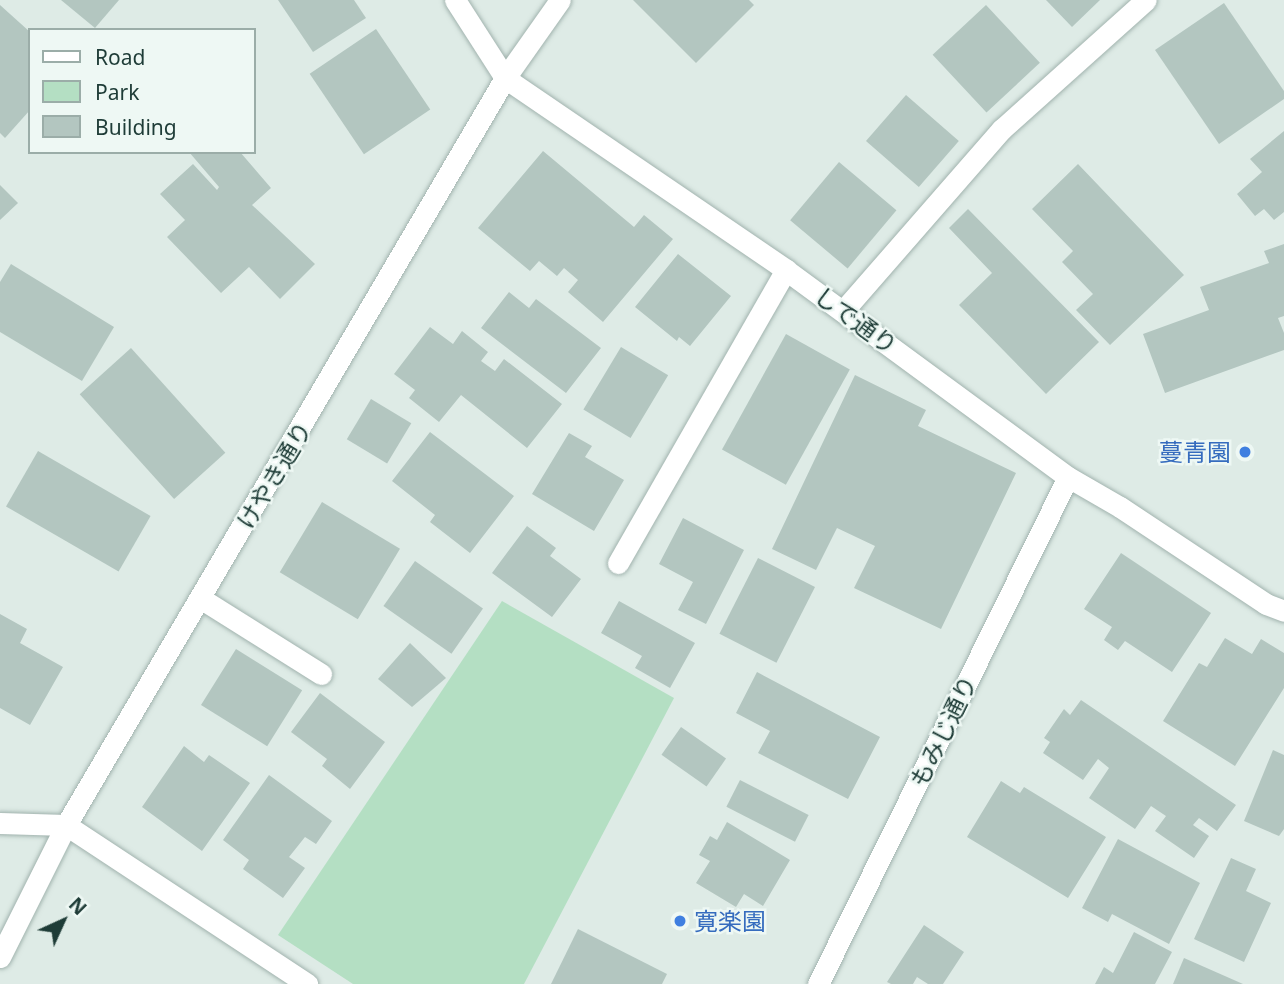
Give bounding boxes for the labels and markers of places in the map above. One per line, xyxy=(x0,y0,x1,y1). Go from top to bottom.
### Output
place label: 蔓青園 xyxy=(1159,438,1231,466)
marker: 蔓青園 xyxy=(1237,444,1253,460)
place label: 寛楽園 xyxy=(694,907,766,935)
marker: 寛楽園 xyxy=(672,913,688,929)

